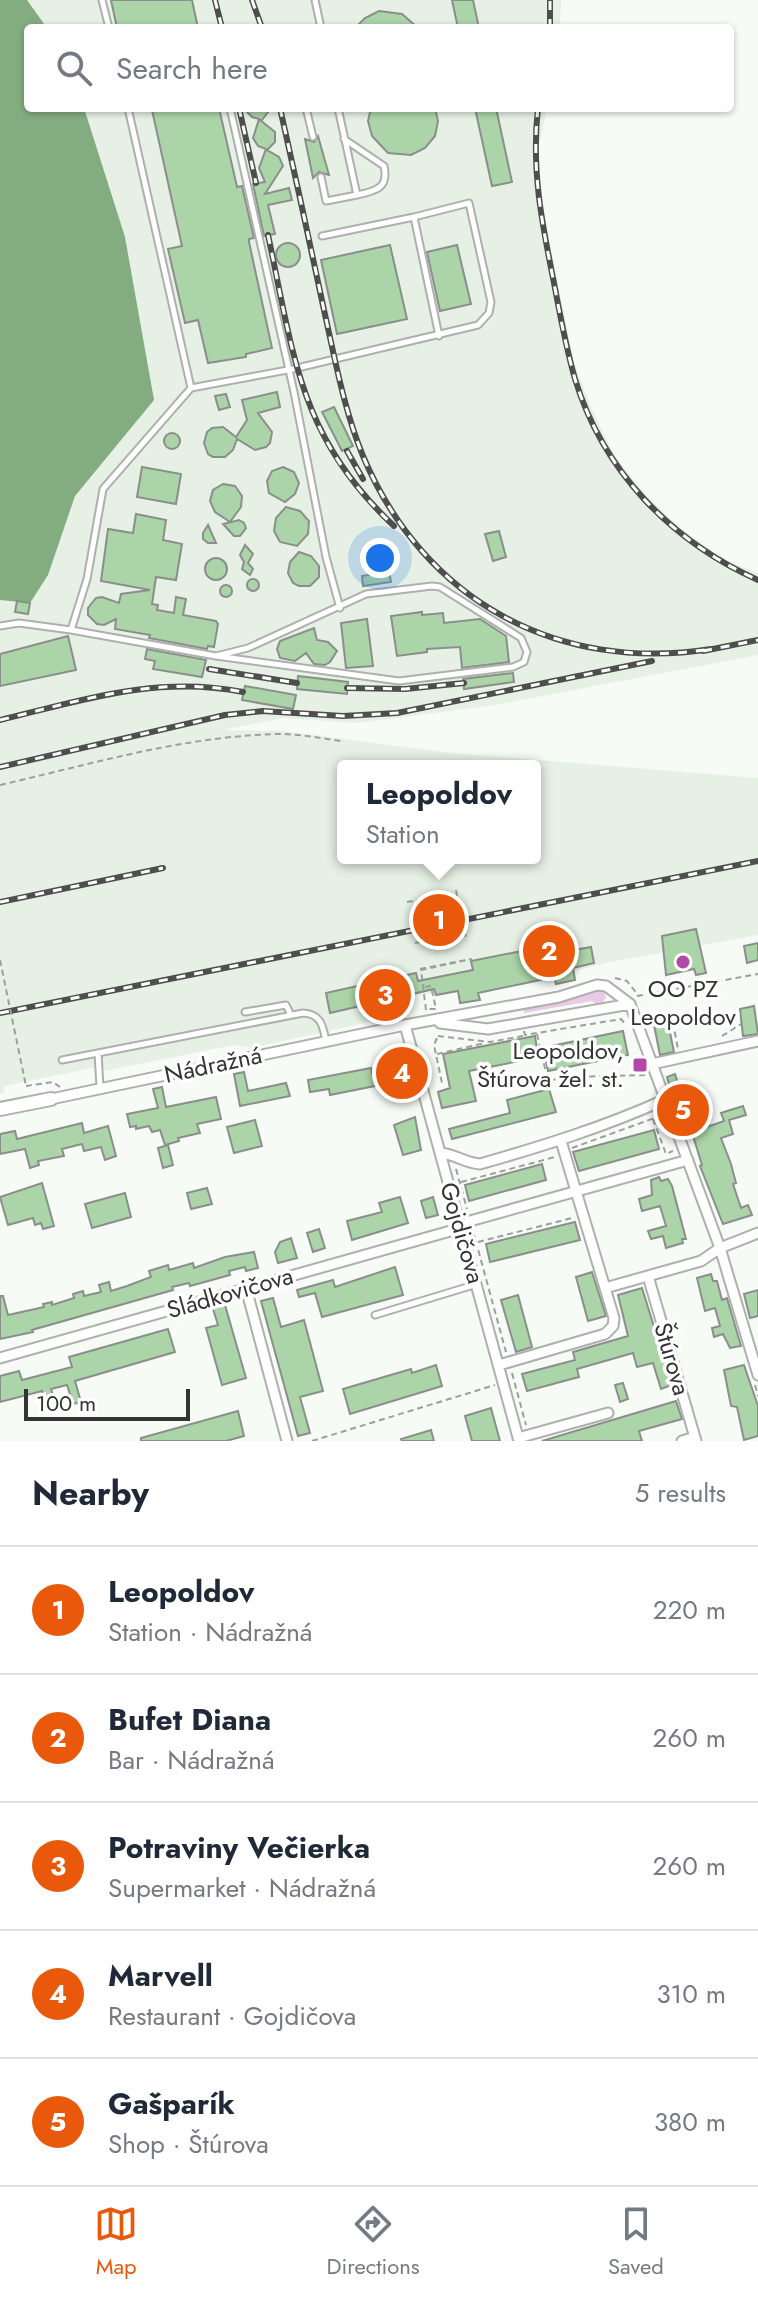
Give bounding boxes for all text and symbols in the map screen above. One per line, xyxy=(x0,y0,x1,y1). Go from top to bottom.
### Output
search box xyxy=(24,24,734,112)
icon: search xyxy=(52,46,96,90)
text: Search here xyxy=(116,47,268,90)
your location xyxy=(360,538,400,578)
popup xyxy=(337,760,541,864)
text: Leopoldov xyxy=(366,772,512,815)
text: Station xyxy=(366,815,440,853)
pin: 1 xyxy=(413,890,465,950)
pin: 2 xyxy=(523,921,575,981)
marker: OO PZ Leopoldov xyxy=(674,953,692,971)
pin: 3 xyxy=(359,965,411,1025)
place label: OO PZ Leopoldov xyxy=(630,971,736,1034)
place label: Leopoldov, Štúrova žel. st. xyxy=(477,1033,624,1096)
street label: Nádražná xyxy=(161,1037,265,1092)
pin: 4 xyxy=(376,1043,428,1103)
marker: Leopoldov, Štúrova žel. st. xyxy=(631,1056,649,1074)
pin: 5 xyxy=(657,1080,709,1140)
street label: Gojdičova xyxy=(431,1178,494,1288)
street label: Sládkovičova xyxy=(163,1258,297,1327)
street label: Štúrova xyxy=(645,1318,700,1399)
scale bar xyxy=(24,1385,190,1421)
text: 100 m xyxy=(36,1387,96,1419)
text: Nearby xyxy=(32,1469,149,1518)
text: 5 results xyxy=(635,1474,726,1512)
text: Leopoldov xyxy=(108,1570,255,1613)
text: 1 xyxy=(51,1591,65,1629)
text: 220 m xyxy=(653,1591,726,1629)
text: Station · Nádražná xyxy=(108,1613,312,1651)
text: Bufet Diana xyxy=(108,1698,271,1741)
text: 2 xyxy=(49,1719,67,1757)
text: 260 m xyxy=(653,1719,726,1757)
text: Bar · Nádražná xyxy=(108,1741,275,1779)
text: Potraviny Večierka xyxy=(108,1826,370,1869)
text: 3 xyxy=(50,1847,66,1885)
text: 260 m xyxy=(653,1847,726,1885)
text: Supermarket · Nádražná xyxy=(108,1869,376,1907)
text: Marvell xyxy=(108,1954,213,1997)
text: 4 xyxy=(49,1975,67,2013)
text: 310 m xyxy=(656,1975,726,2013)
text: Restaurant · Gojdičova xyxy=(108,1997,356,2035)
text: Gašparík xyxy=(108,2082,235,2125)
text: 5 xyxy=(50,2103,66,2141)
text: 380 m xyxy=(654,2103,726,2141)
text: Shop · Štúrova xyxy=(108,2125,269,2163)
tab: Map xyxy=(94,2202,138,2282)
tab: Directions xyxy=(327,2202,420,2282)
tab: Saved xyxy=(608,2202,664,2282)

